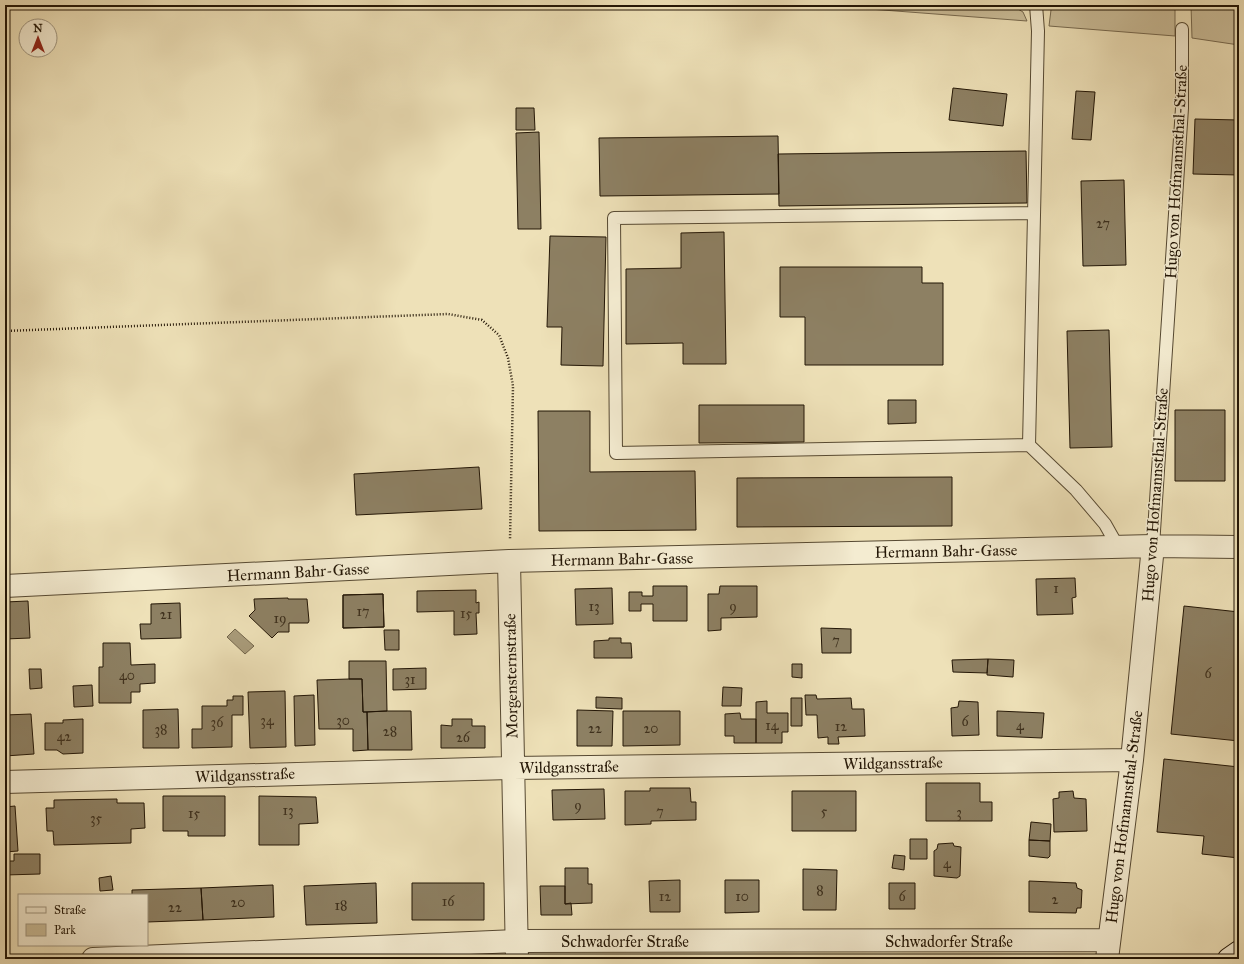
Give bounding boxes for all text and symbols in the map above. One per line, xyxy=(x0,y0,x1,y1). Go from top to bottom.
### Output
north arrow xyxy=(18,18,58,58)
text: N xyxy=(33,22,43,35)
street label: Hugo von Hofmannsthal-Straße xyxy=(1161,64,1192,280)
house number: 27 xyxy=(1096,215,1110,232)
street label: Hugo von Hofmannsthal-Straße xyxy=(1138,387,1173,603)
street label: Hermann Bahr-Gasse xyxy=(874,540,1018,562)
street label: Hermann Bahr-Gasse xyxy=(550,548,694,570)
street label: Hermann Bahr-Gasse xyxy=(226,559,370,585)
house number: 1 xyxy=(1053,580,1059,597)
house number: 13 xyxy=(588,598,600,615)
house number: 9 xyxy=(729,598,737,615)
house number: 17 xyxy=(356,603,370,620)
house number: 15 xyxy=(460,605,472,622)
house number: 21 xyxy=(160,606,173,623)
house number: 19 xyxy=(274,610,286,627)
street label: Morgensternstraße xyxy=(500,613,523,739)
house number: 7 xyxy=(832,632,840,649)
house number: 6 xyxy=(1204,665,1212,682)
house number: 40 xyxy=(119,667,135,684)
house number: 31 xyxy=(404,671,416,688)
street label: Hugo von Hofmannsthal-Straße xyxy=(1102,709,1148,925)
house number: 34 xyxy=(260,712,275,729)
house number: 30 xyxy=(336,712,350,729)
house number: 6 xyxy=(961,713,969,730)
house number: 36 xyxy=(211,714,224,731)
house number: 14 xyxy=(765,717,780,734)
house number: 4 xyxy=(1016,717,1025,734)
house number: 12 xyxy=(835,718,847,735)
house number: 22 xyxy=(588,720,602,737)
house number: 20 xyxy=(643,720,659,737)
house number: 38 xyxy=(154,721,168,738)
house number: 28 xyxy=(383,723,397,740)
house number: 42 xyxy=(57,728,71,745)
house number: 26 xyxy=(456,729,471,746)
street label: Wildgansstraße xyxy=(843,753,943,774)
street label: Wildgansstraße xyxy=(519,757,619,778)
street label: Wildgansstraße xyxy=(195,764,296,787)
house number: 9 xyxy=(574,797,582,814)
house number: 13 xyxy=(282,802,294,819)
house number: 7 xyxy=(656,803,664,820)
house number: 5 xyxy=(821,803,828,820)
house number: 3 xyxy=(956,804,962,821)
house number: 15 xyxy=(188,805,200,822)
house number: 35 xyxy=(90,810,103,827)
house number: 4 xyxy=(943,855,952,872)
house number: 8 xyxy=(816,882,824,899)
house number: 12 xyxy=(659,888,671,905)
house number: 10 xyxy=(735,888,749,905)
house number: 6 xyxy=(898,888,906,905)
house number: 2 xyxy=(1052,891,1059,908)
house number: 16 xyxy=(442,893,455,910)
legend xyxy=(18,894,148,946)
house number: 20 xyxy=(230,894,246,911)
house number: 18 xyxy=(335,897,347,914)
house number: 22 xyxy=(168,899,182,916)
text: Straße xyxy=(54,903,86,917)
text: Park xyxy=(54,923,76,937)
street label: Schwadorfer Straße xyxy=(561,932,689,951)
street label: Schwadorfer Straße xyxy=(885,932,1013,951)

